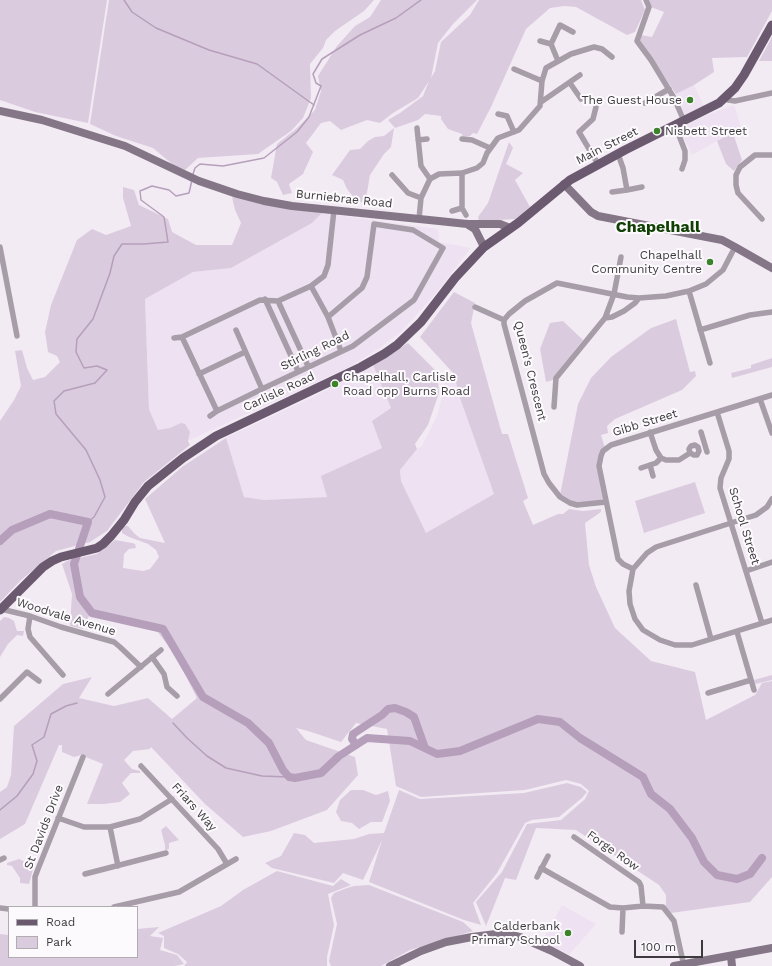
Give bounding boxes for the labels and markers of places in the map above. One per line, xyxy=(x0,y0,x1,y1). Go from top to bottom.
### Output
place label: The Guest House xyxy=(582,93,682,107)
marker: The Guest House xyxy=(685,95,695,105)
place label: Nisbett Street xyxy=(665,124,747,138)
marker: Nisbett Street xyxy=(652,126,662,136)
place label: Chapelhall Community Centre xyxy=(591,248,702,276)
marker: Chapelhall Community Centre xyxy=(705,257,715,267)
place label: Chapelhall, Carlisle Road opp Burns Road xyxy=(343,370,470,398)
marker: Chapelhall, Carlisle Road opp Burns Road xyxy=(330,379,340,389)
place label: Calderbank Primary School xyxy=(471,919,560,947)
marker: Calderbank Primary School xyxy=(563,928,573,938)

